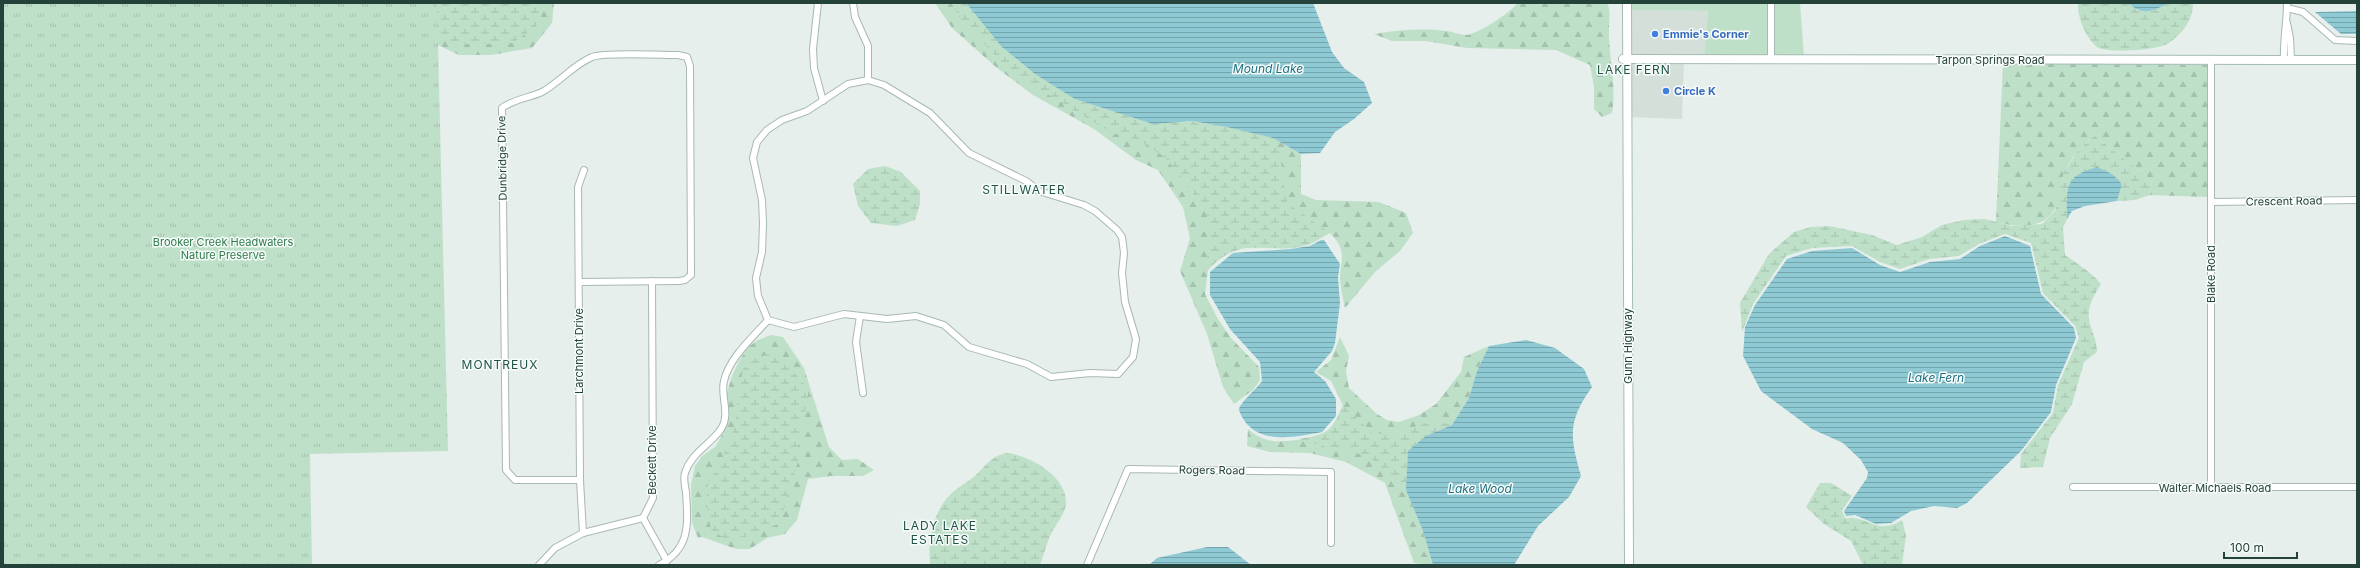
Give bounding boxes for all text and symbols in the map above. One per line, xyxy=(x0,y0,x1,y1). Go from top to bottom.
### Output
place label: Emmie's Corner xyxy=(1663,27,1749,41)
marker: Emmie's Corner xyxy=(1650,29,1660,39)
street label: Tarpon Springs Road xyxy=(1935,53,2045,67)
water label: Mound Lake xyxy=(1233,61,1303,76)
district label: LAKE FERN xyxy=(1597,62,1671,77)
place label: Circle K xyxy=(1674,84,1716,98)
marker: Circle K xyxy=(1661,86,1671,96)
street label: Dunbridge Drive xyxy=(494,115,510,201)
district label: STILLWATER xyxy=(982,182,1066,197)
street label: Crescent Road xyxy=(2246,193,2322,209)
park label: Brooker Creek Headwaters Nature Preserve xyxy=(153,235,293,262)
street label: Blake Road xyxy=(2204,245,2218,303)
street label: Larchmont Drive xyxy=(572,308,586,394)
street label: Gunn Highway xyxy=(1621,308,1635,384)
district label: MONTREUX xyxy=(462,357,538,372)
water label: Lake Fern xyxy=(1908,370,1964,385)
street label: Beckett Drive xyxy=(645,425,659,495)
street label: Rogers Road xyxy=(1179,462,1245,478)
water label: Lake Wood xyxy=(1448,481,1513,496)
street label: Walter Michaels Road xyxy=(2159,481,2271,495)
district label: LADY LAKE ESTATES xyxy=(903,518,977,547)
scale bar xyxy=(2224,534,2297,560)
text: 100 m xyxy=(2230,540,2264,555)

